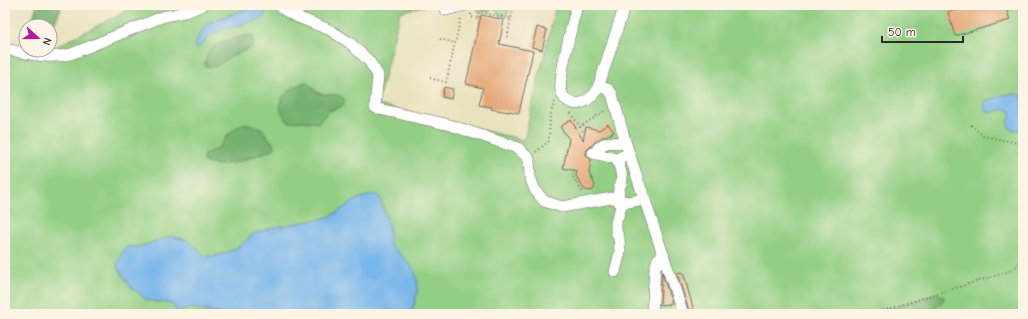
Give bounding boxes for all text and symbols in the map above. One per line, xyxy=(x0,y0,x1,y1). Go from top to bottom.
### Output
north arrow xyxy=(18,18,58,58)
scale bar xyxy=(882,18,963,44)
text: 50 m xyxy=(888,25,916,39)
text: N xyxy=(40,36,54,47)

